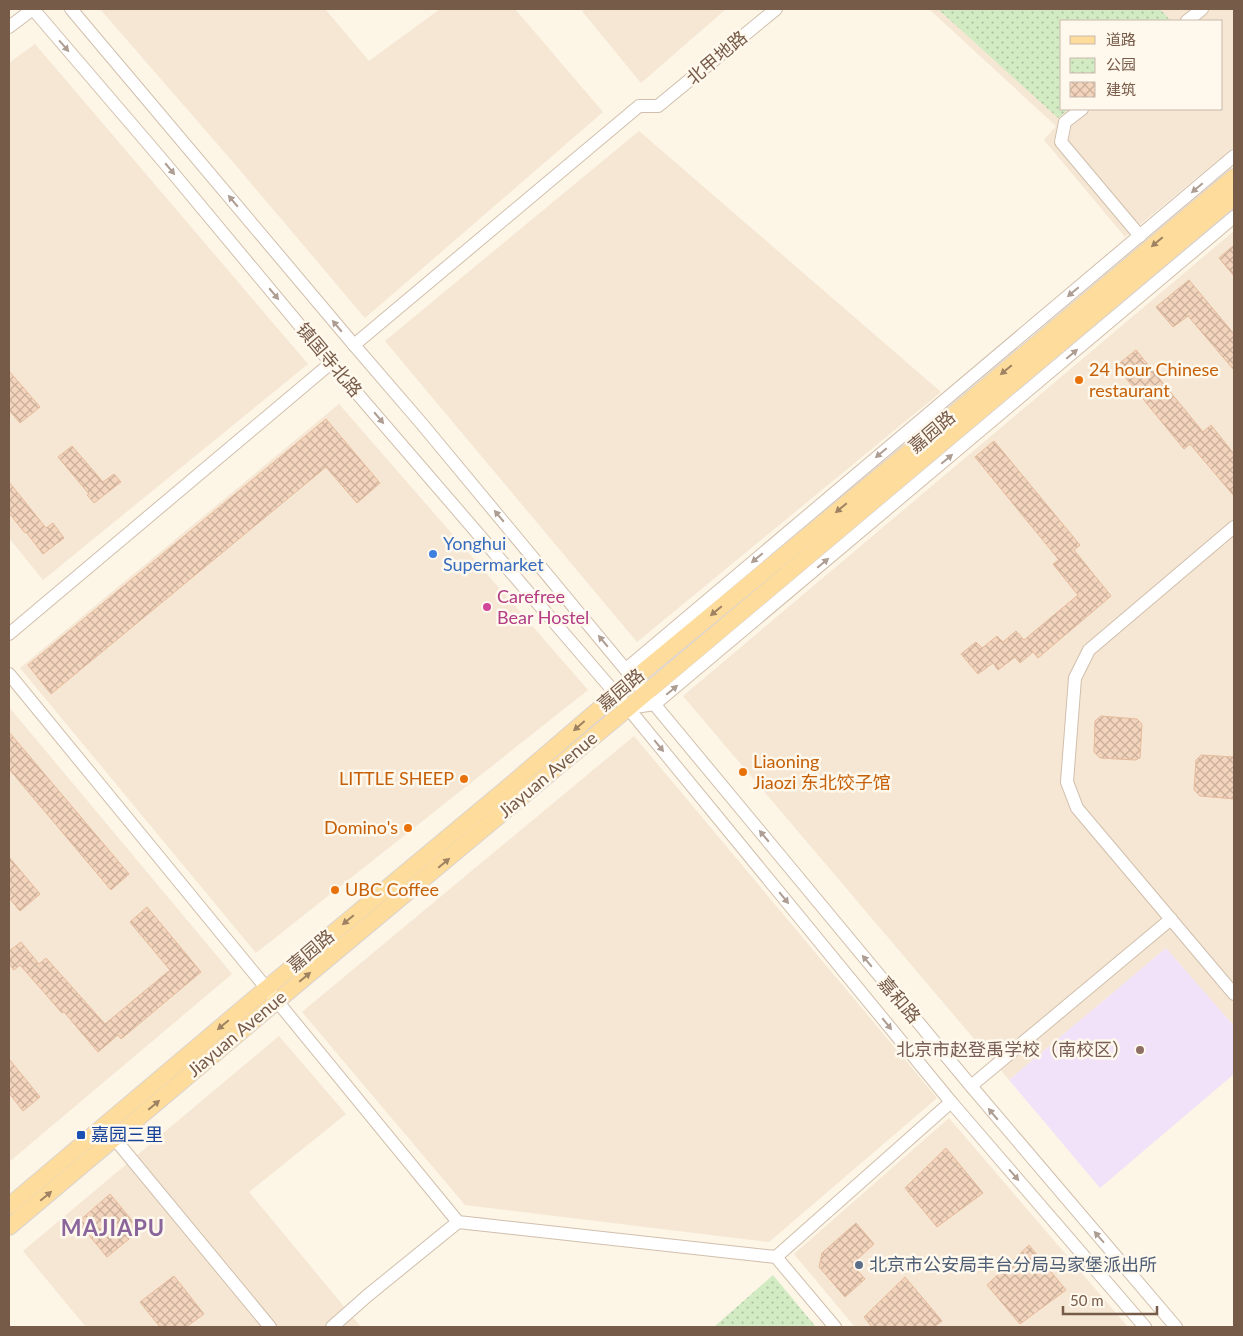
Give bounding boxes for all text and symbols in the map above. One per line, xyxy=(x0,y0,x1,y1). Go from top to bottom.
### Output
legend xyxy=(1060,20,1223,110)
street label: 北甲地路 xyxy=(682,26,751,89)
text: 道路 xyxy=(1106,30,1136,48)
one-way arrow xyxy=(59,39,70,52)
text: 公园 xyxy=(1106,55,1136,73)
text: 建筑 xyxy=(1106,80,1136,98)
one-way arrow xyxy=(164,163,176,175)
one-way arrow xyxy=(1191,182,1204,193)
one-way arrow xyxy=(227,195,238,208)
one-way arrow xyxy=(1151,237,1164,248)
one-way arrow xyxy=(1066,287,1079,298)
one-way arrow xyxy=(268,288,279,300)
street label: 镇国寺北路 xyxy=(292,318,367,401)
one-way arrow xyxy=(332,319,343,332)
one-way arrow xyxy=(1065,348,1077,360)
place label: 24 hour Chinese restaurant xyxy=(1089,358,1219,401)
one-way arrow xyxy=(1000,364,1013,375)
marker: 24 hour Chinese restaurant xyxy=(1073,374,1085,386)
street label: 嘉园路 xyxy=(904,405,959,457)
one-way arrow xyxy=(373,412,384,425)
one-way arrow xyxy=(875,448,888,459)
one-way arrow xyxy=(940,453,953,464)
one-way arrow xyxy=(835,502,848,513)
one-way arrow xyxy=(494,510,505,522)
place label: Yonghui Supermarket xyxy=(443,532,544,575)
marker: Yonghui Supermarket xyxy=(427,548,439,560)
one-way arrow xyxy=(751,552,763,563)
one-way arrow xyxy=(816,558,829,569)
place label: Carefree Bear Hostel xyxy=(497,585,589,628)
marker: Carefree Bear Hostel xyxy=(481,601,493,613)
one-way arrow xyxy=(709,606,722,617)
one-way arrow xyxy=(597,635,608,648)
street label: 嘉园路 xyxy=(593,663,648,715)
one-way arrow xyxy=(665,685,678,696)
one-way arrow xyxy=(574,720,586,732)
street label: Jiayuan Avenue xyxy=(493,726,601,822)
one-way arrow xyxy=(654,739,665,752)
place label: Liaoning Jiaozi 东北饺子馆 xyxy=(753,750,891,793)
marker: Liaoning Jiaozi 东北饺子馆 xyxy=(737,766,749,778)
place label: LITTLE SHEEP xyxy=(339,767,454,789)
marker: LITTLE SHEEP xyxy=(458,773,470,785)
place label: Domino's xyxy=(324,816,398,838)
marker: Domino's xyxy=(402,822,414,834)
one-way arrow xyxy=(758,830,769,843)
one-way arrow xyxy=(437,857,450,868)
place label: UBC Coffee xyxy=(345,878,439,900)
marker: UBC Coffee xyxy=(329,884,341,896)
one-way arrow xyxy=(779,892,790,905)
one-way arrow xyxy=(341,915,354,926)
street label: 嘉园路 xyxy=(283,924,338,976)
one-way arrow xyxy=(862,955,873,968)
one-way arrow xyxy=(298,972,311,983)
street label: 嘉和路 xyxy=(874,972,926,1027)
street label: Jiayuan Avenue xyxy=(182,985,290,1081)
one-way arrow xyxy=(882,1017,893,1030)
one-way arrow xyxy=(217,1019,230,1030)
place label: 北京市赵登禹学校（南校区） xyxy=(896,1038,1130,1060)
marker: 北京市赵登禹学校（南校区） xyxy=(1134,1044,1146,1056)
one-way arrow xyxy=(148,1099,161,1110)
one-way arrow xyxy=(988,1107,999,1120)
place label: 嘉园三里 xyxy=(91,1123,163,1145)
marker: 嘉园三里 xyxy=(75,1129,87,1141)
one-way arrow xyxy=(1009,1169,1020,1182)
one-way arrow xyxy=(40,1191,52,1202)
district label: MAJIAPU xyxy=(61,1214,165,1241)
one-way arrow xyxy=(1094,1231,1105,1243)
place label: 北京市公安局丰台分局马家堡派出所 xyxy=(869,1253,1157,1275)
marker: 北京市公安局丰台分局马家堡派出所 xyxy=(853,1259,865,1271)
scale bar xyxy=(1063,1284,1157,1316)
text: 50 m xyxy=(1070,1291,1104,1309)

